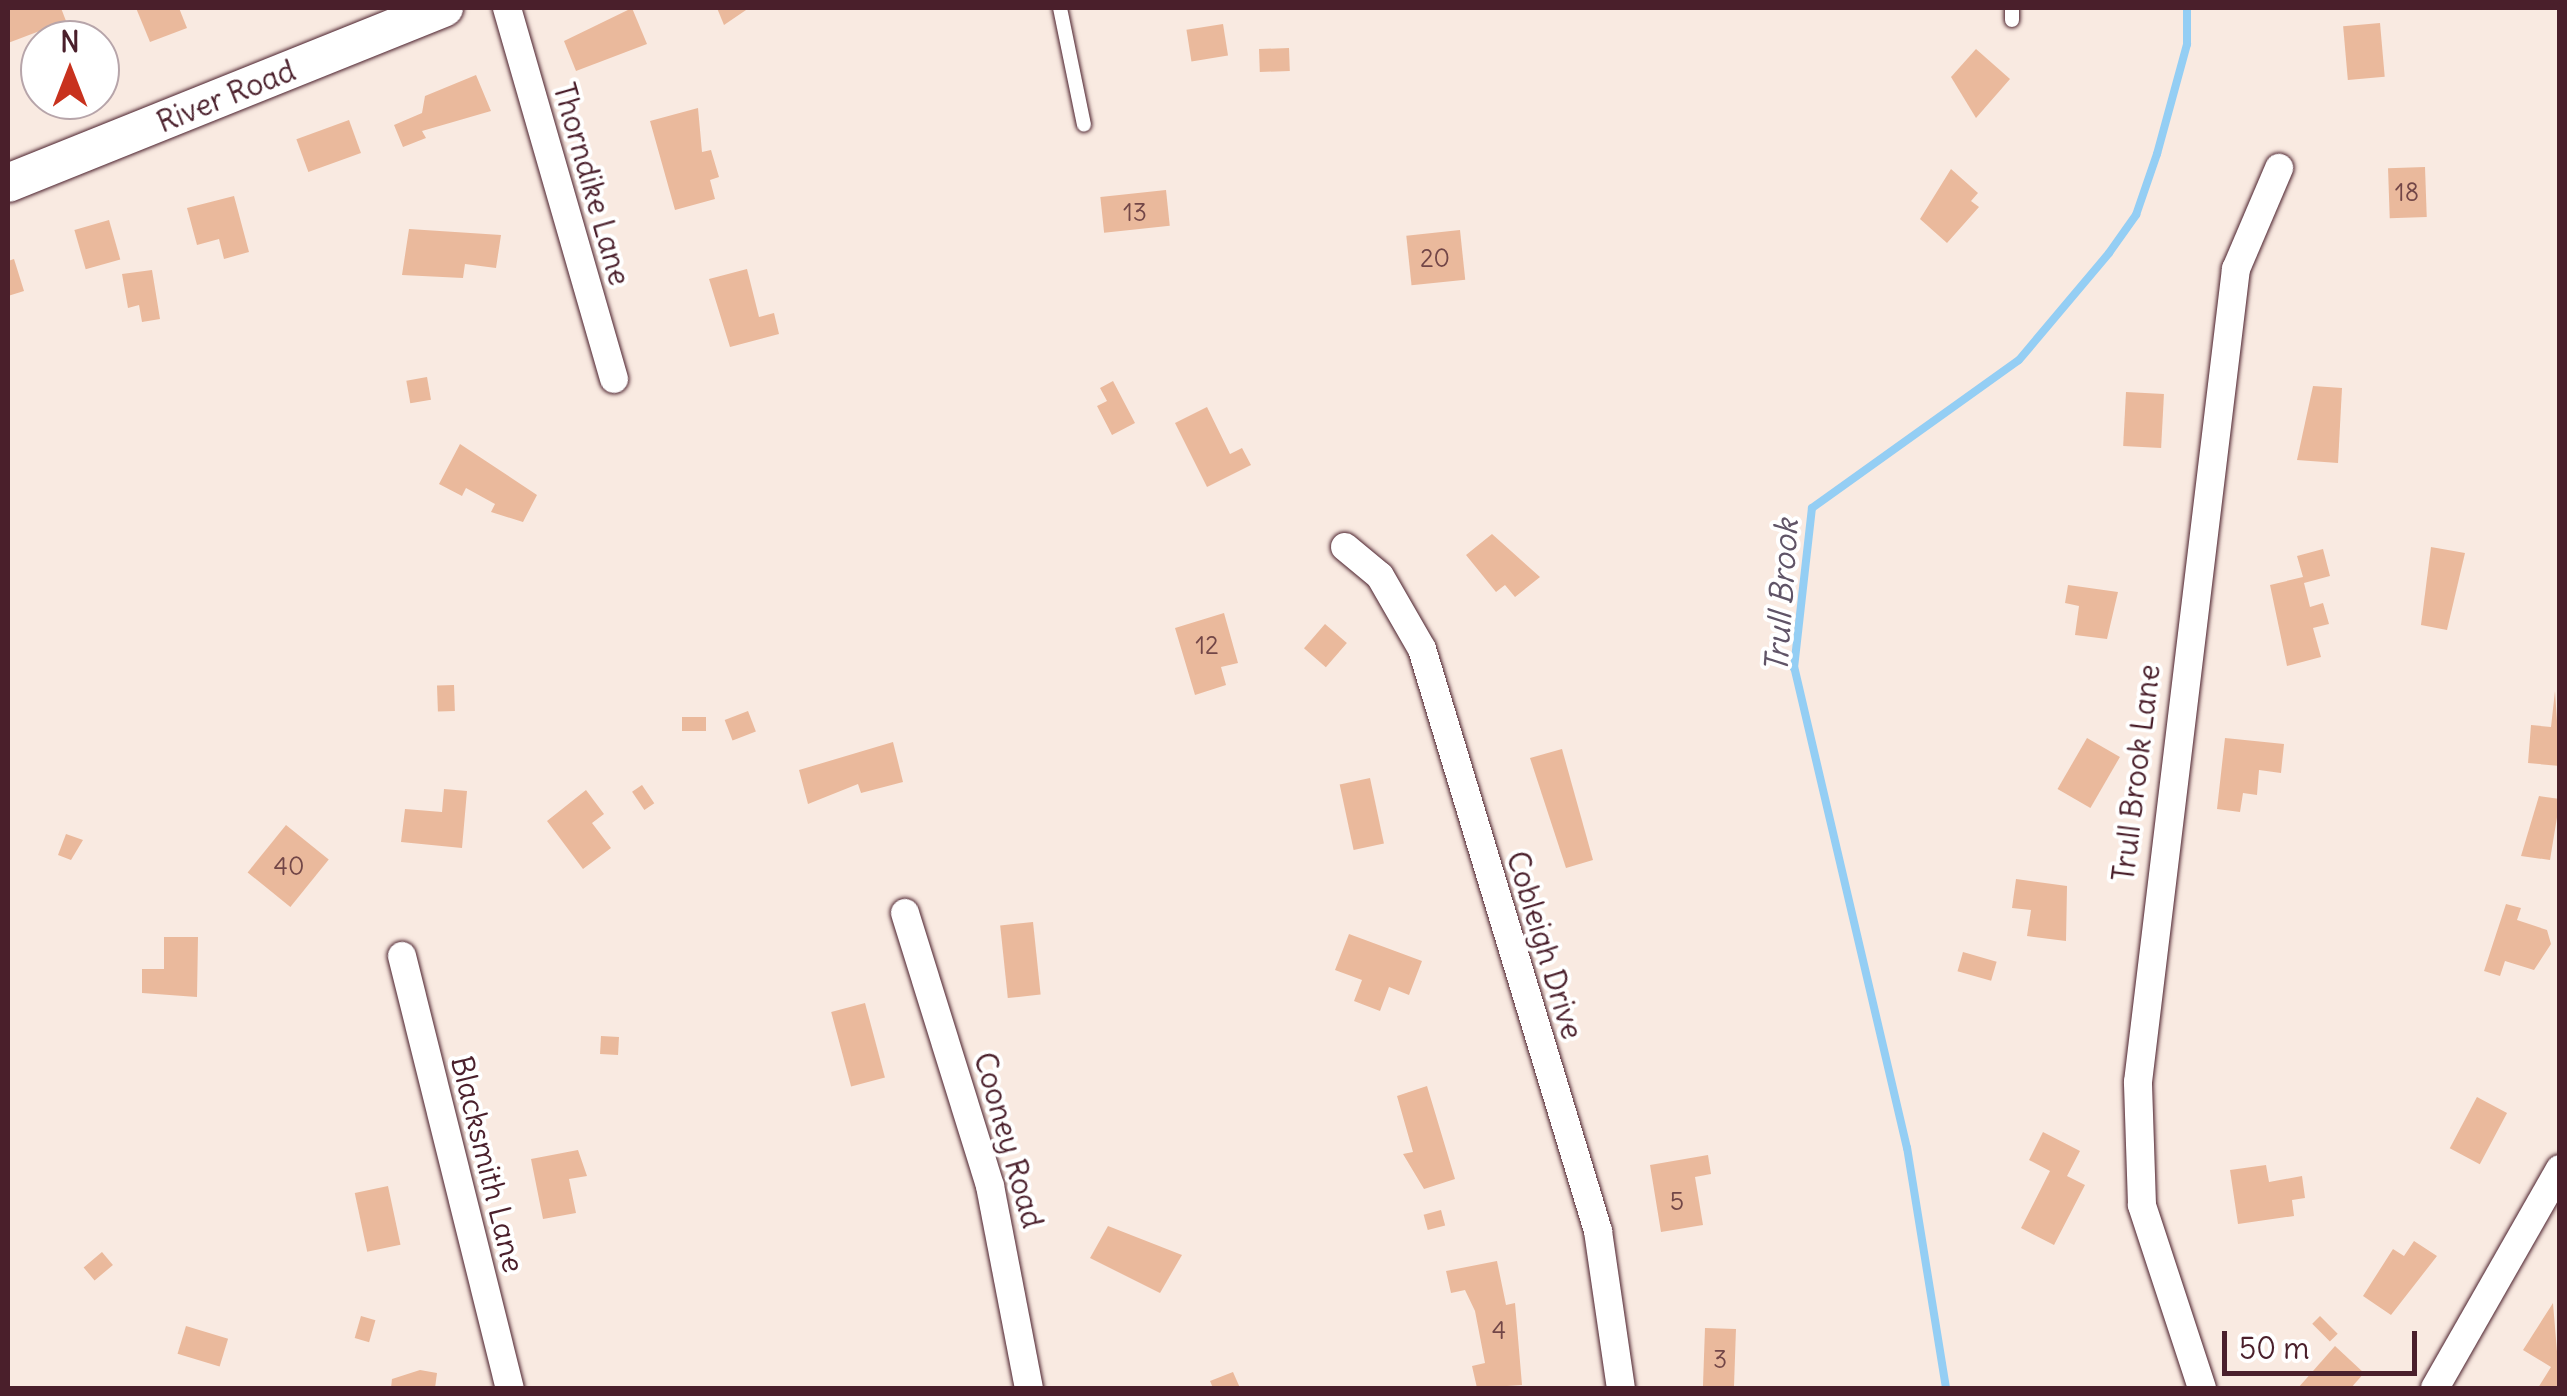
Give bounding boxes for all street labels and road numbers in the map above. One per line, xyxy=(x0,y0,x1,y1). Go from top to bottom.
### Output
street label: River Road xyxy=(151,52,301,140)
street label: Thorndike Lane xyxy=(546,79,638,289)
street label: Trull Brook Lane xyxy=(2105,662,2167,884)
street label: Cobleigh Drive xyxy=(1499,847,1591,1043)
street label: Cooney Road xyxy=(967,1048,1051,1232)
street label: Blacksmith Lane xyxy=(444,1052,532,1276)

